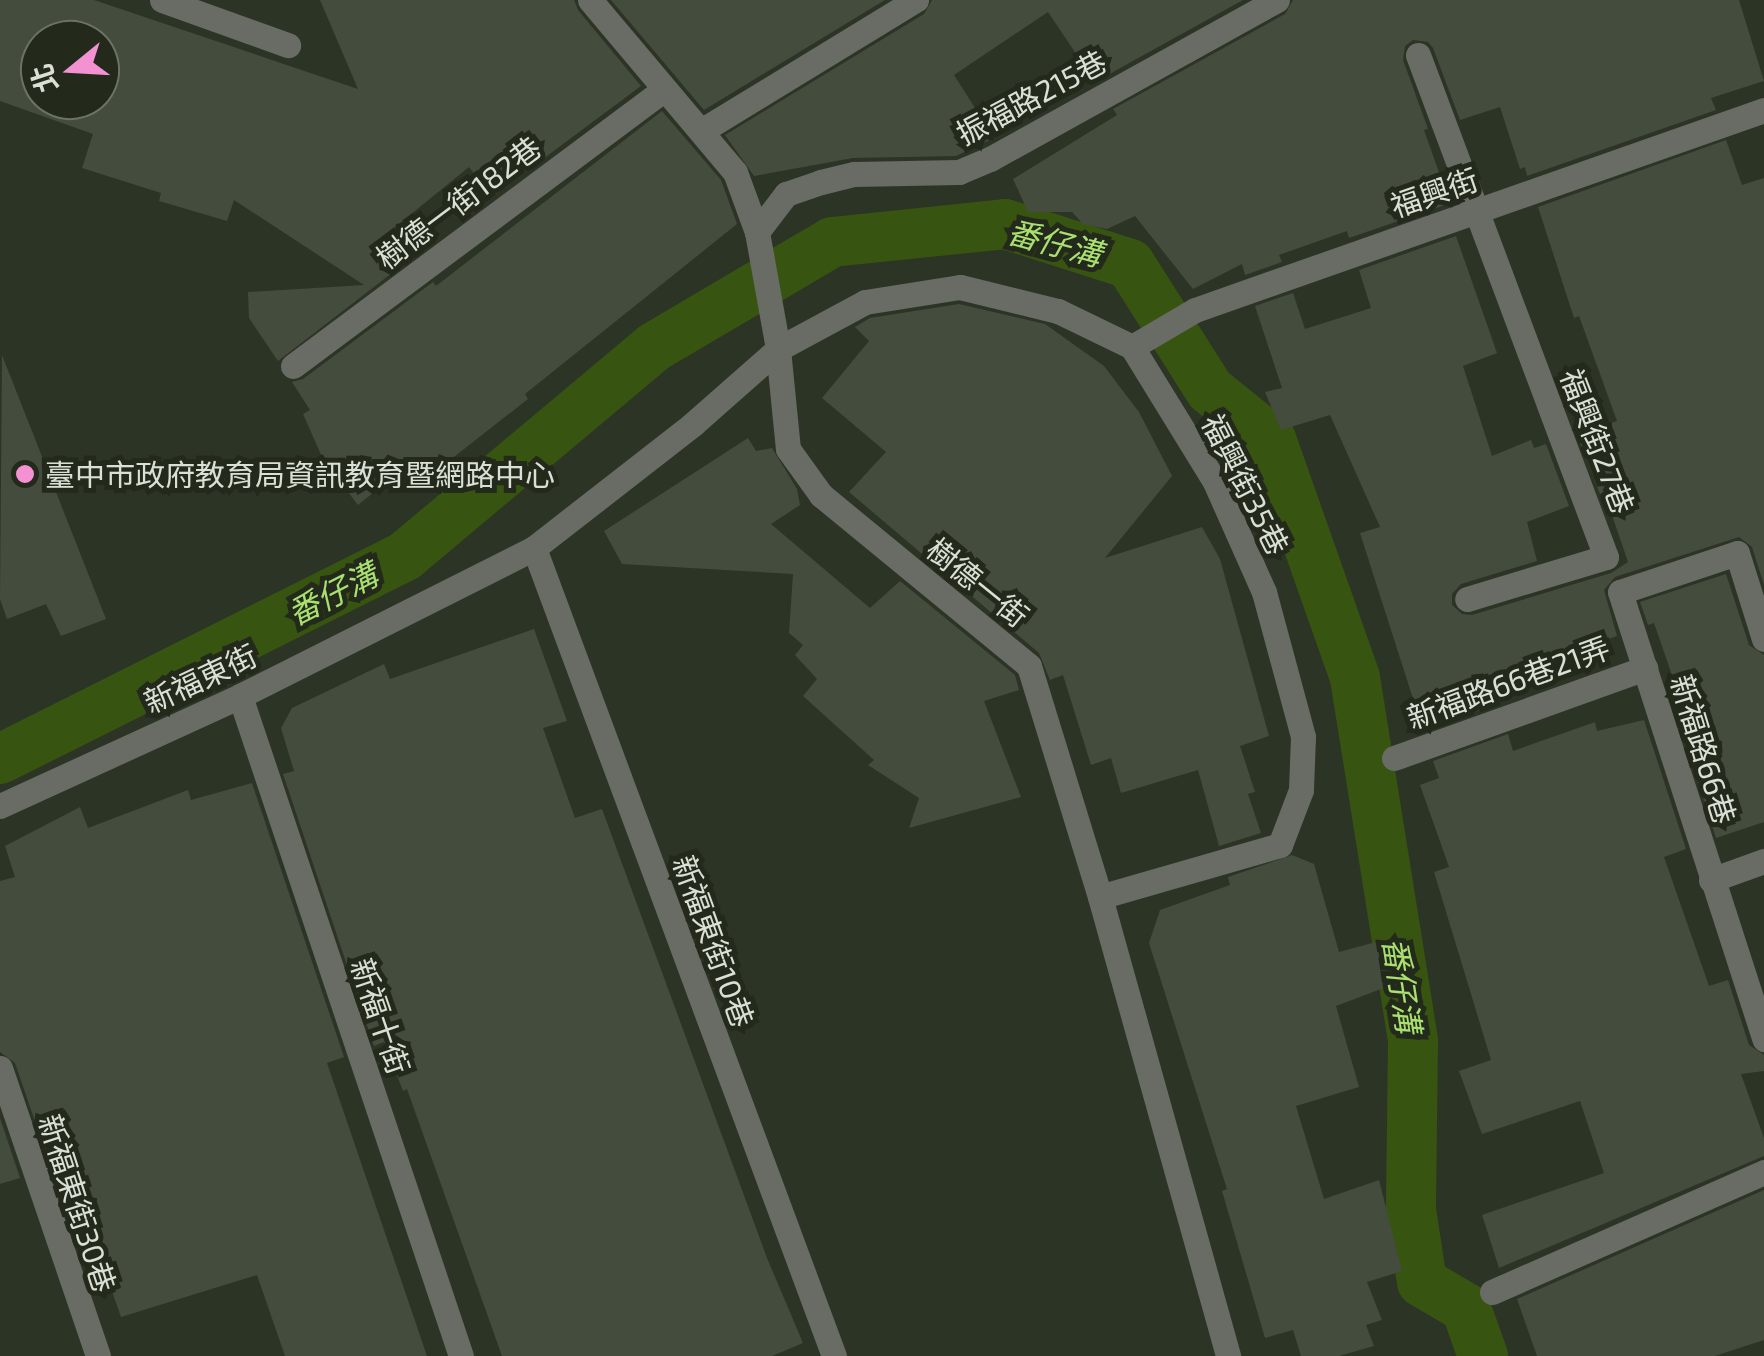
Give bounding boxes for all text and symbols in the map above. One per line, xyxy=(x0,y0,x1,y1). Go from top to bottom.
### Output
north arrow xyxy=(20,20,120,120)
street label: 振福路215巷 xyxy=(950,42,1112,152)
text: 北 xyxy=(23,60,64,97)
street label: 樹德一街182巷 xyxy=(368,128,548,276)
street label: 福興街 xyxy=(1386,160,1482,224)
water label: 番仔溝 xyxy=(1004,211,1106,273)
street label: 福興街27巷 xyxy=(1554,363,1642,519)
street label: 福興街35巷 xyxy=(1195,408,1297,560)
place label: 臺中市政府教育局資訊教育暨網路中心 xyxy=(45,456,555,492)
marker: 臺中市政府教育局資訊教育暨網路中心 xyxy=(14,463,36,485)
street label: 樹德一街 xyxy=(920,530,1036,634)
water label: 番仔溝 xyxy=(281,554,383,632)
street label: 新福路66巷21弄 xyxy=(1402,629,1614,735)
street label: 新福東街 xyxy=(138,636,262,720)
street label: 新福路66巷 xyxy=(1664,670,1744,828)
street label: 新福東街10巷 xyxy=(666,850,762,1032)
water label: 番仔溝 xyxy=(1377,935,1429,1035)
street label: 新福十街 xyxy=(344,953,418,1079)
street label: 新福東街30巷 xyxy=(32,1110,124,1296)

